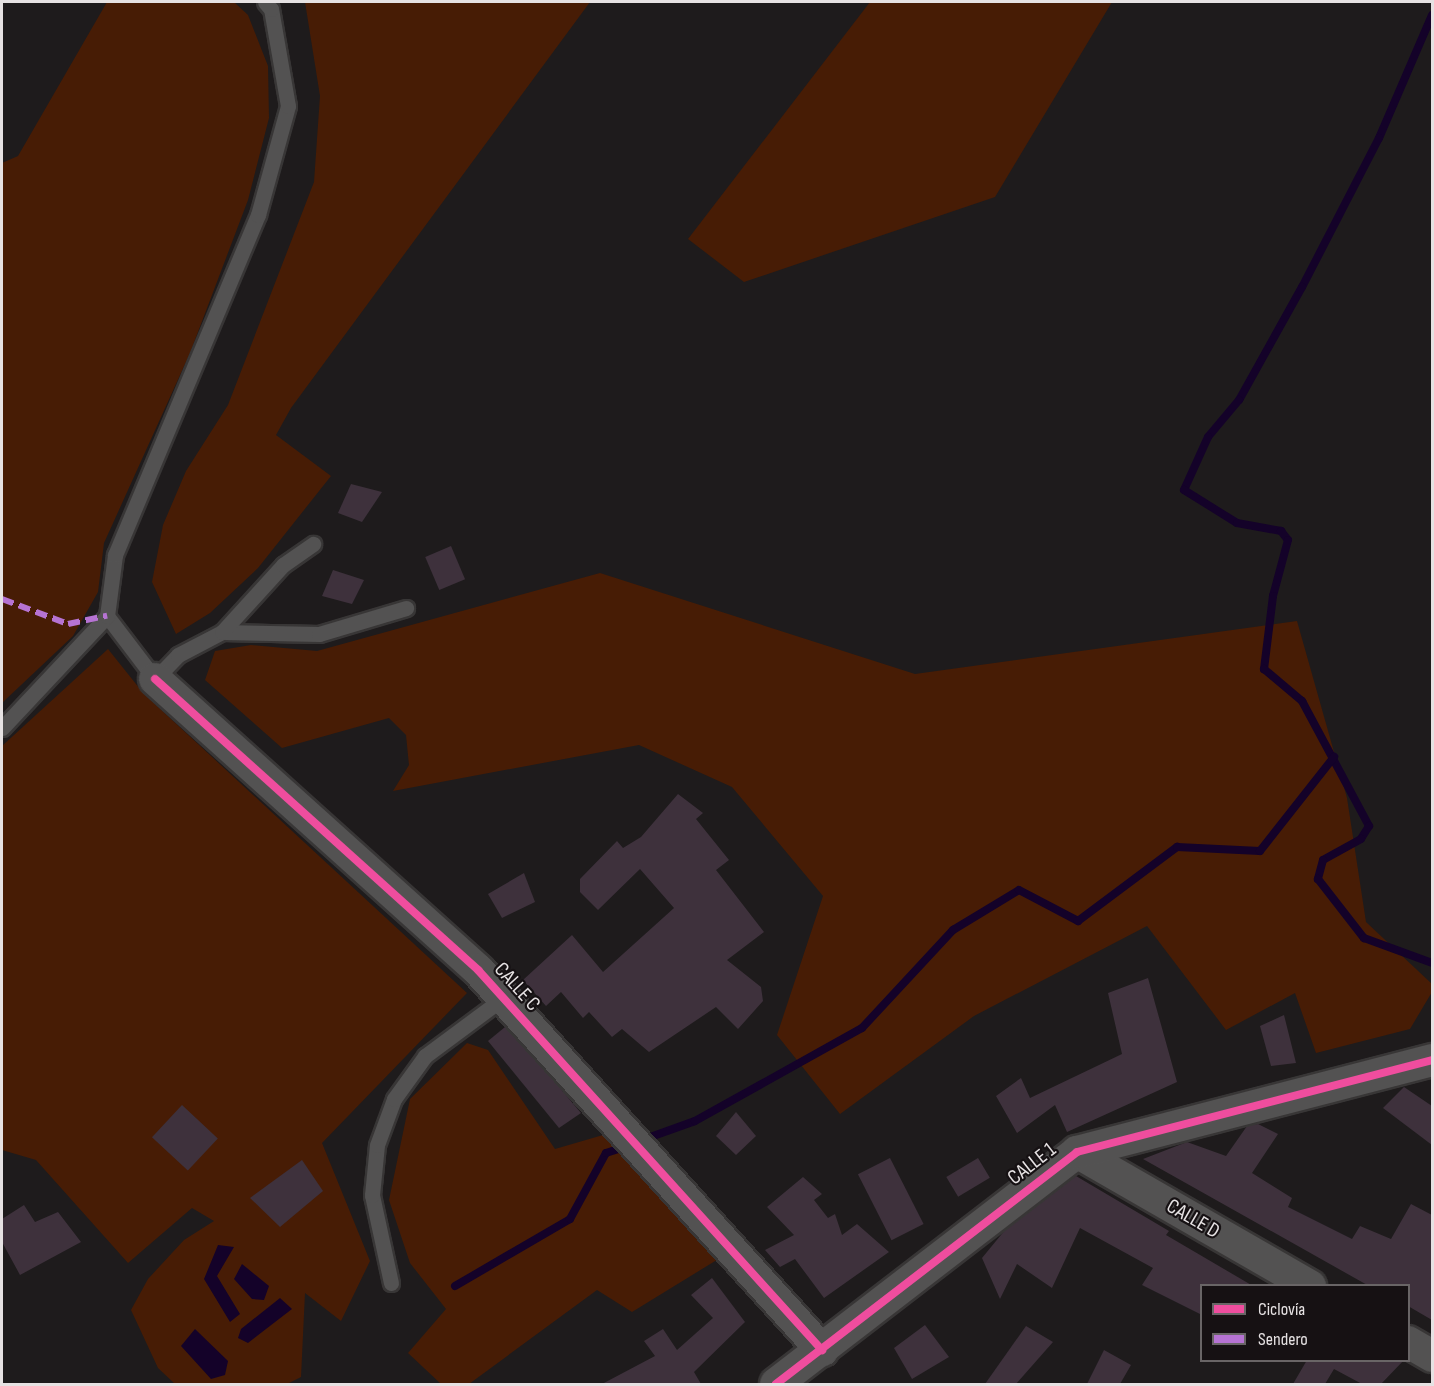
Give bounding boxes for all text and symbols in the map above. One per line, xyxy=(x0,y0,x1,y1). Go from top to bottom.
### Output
street label: CALLE C xyxy=(489,957,545,1017)
street label: CALLE 1 xyxy=(1003,1137,1061,1191)
street label: CALLE D xyxy=(1162,1194,1224,1244)
legend xyxy=(1200,1284,1410,1362)
text: Ciclovía xyxy=(1258,1299,1305,1320)
text: Sendero xyxy=(1258,1329,1308,1350)

